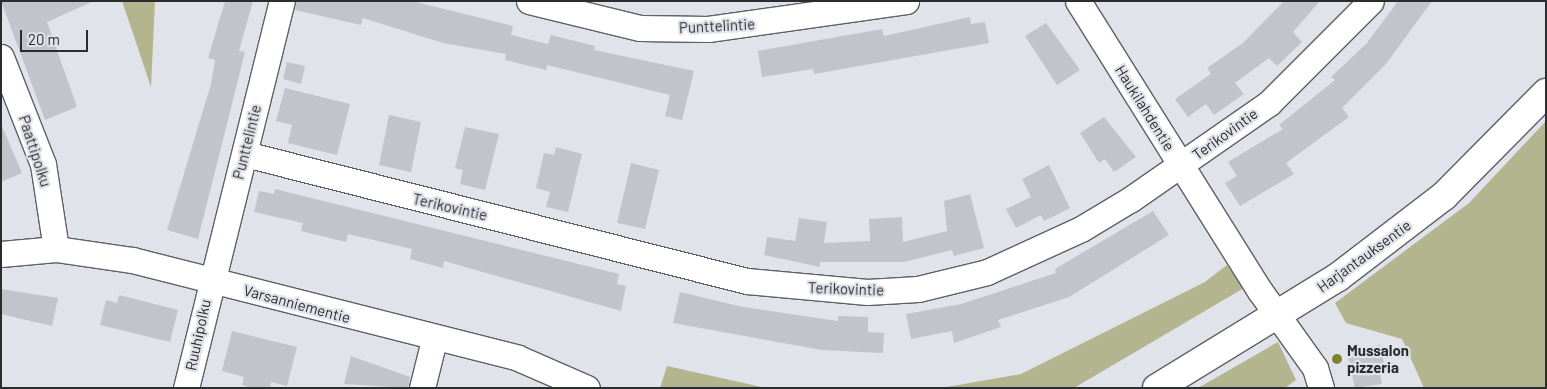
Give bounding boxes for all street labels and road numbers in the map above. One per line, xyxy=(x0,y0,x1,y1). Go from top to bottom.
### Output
street label: Punttelintie xyxy=(678,15,756,37)
street label: Haukilahdentie xyxy=(1112,62,1178,154)
street label: Punttelintie xyxy=(229,103,265,181)
street label: Terikovintie xyxy=(1189,104,1261,164)
street label: Paattipolku xyxy=(15,113,55,189)
street label: Terikovintie xyxy=(411,190,489,224)
street label: Harjantauksentie xyxy=(1314,216,1414,296)
street label: Terikovintie xyxy=(808,279,884,299)
street label: Varsanniementie xyxy=(242,281,352,327)
street label: Ruuhipolku xyxy=(182,298,214,372)

